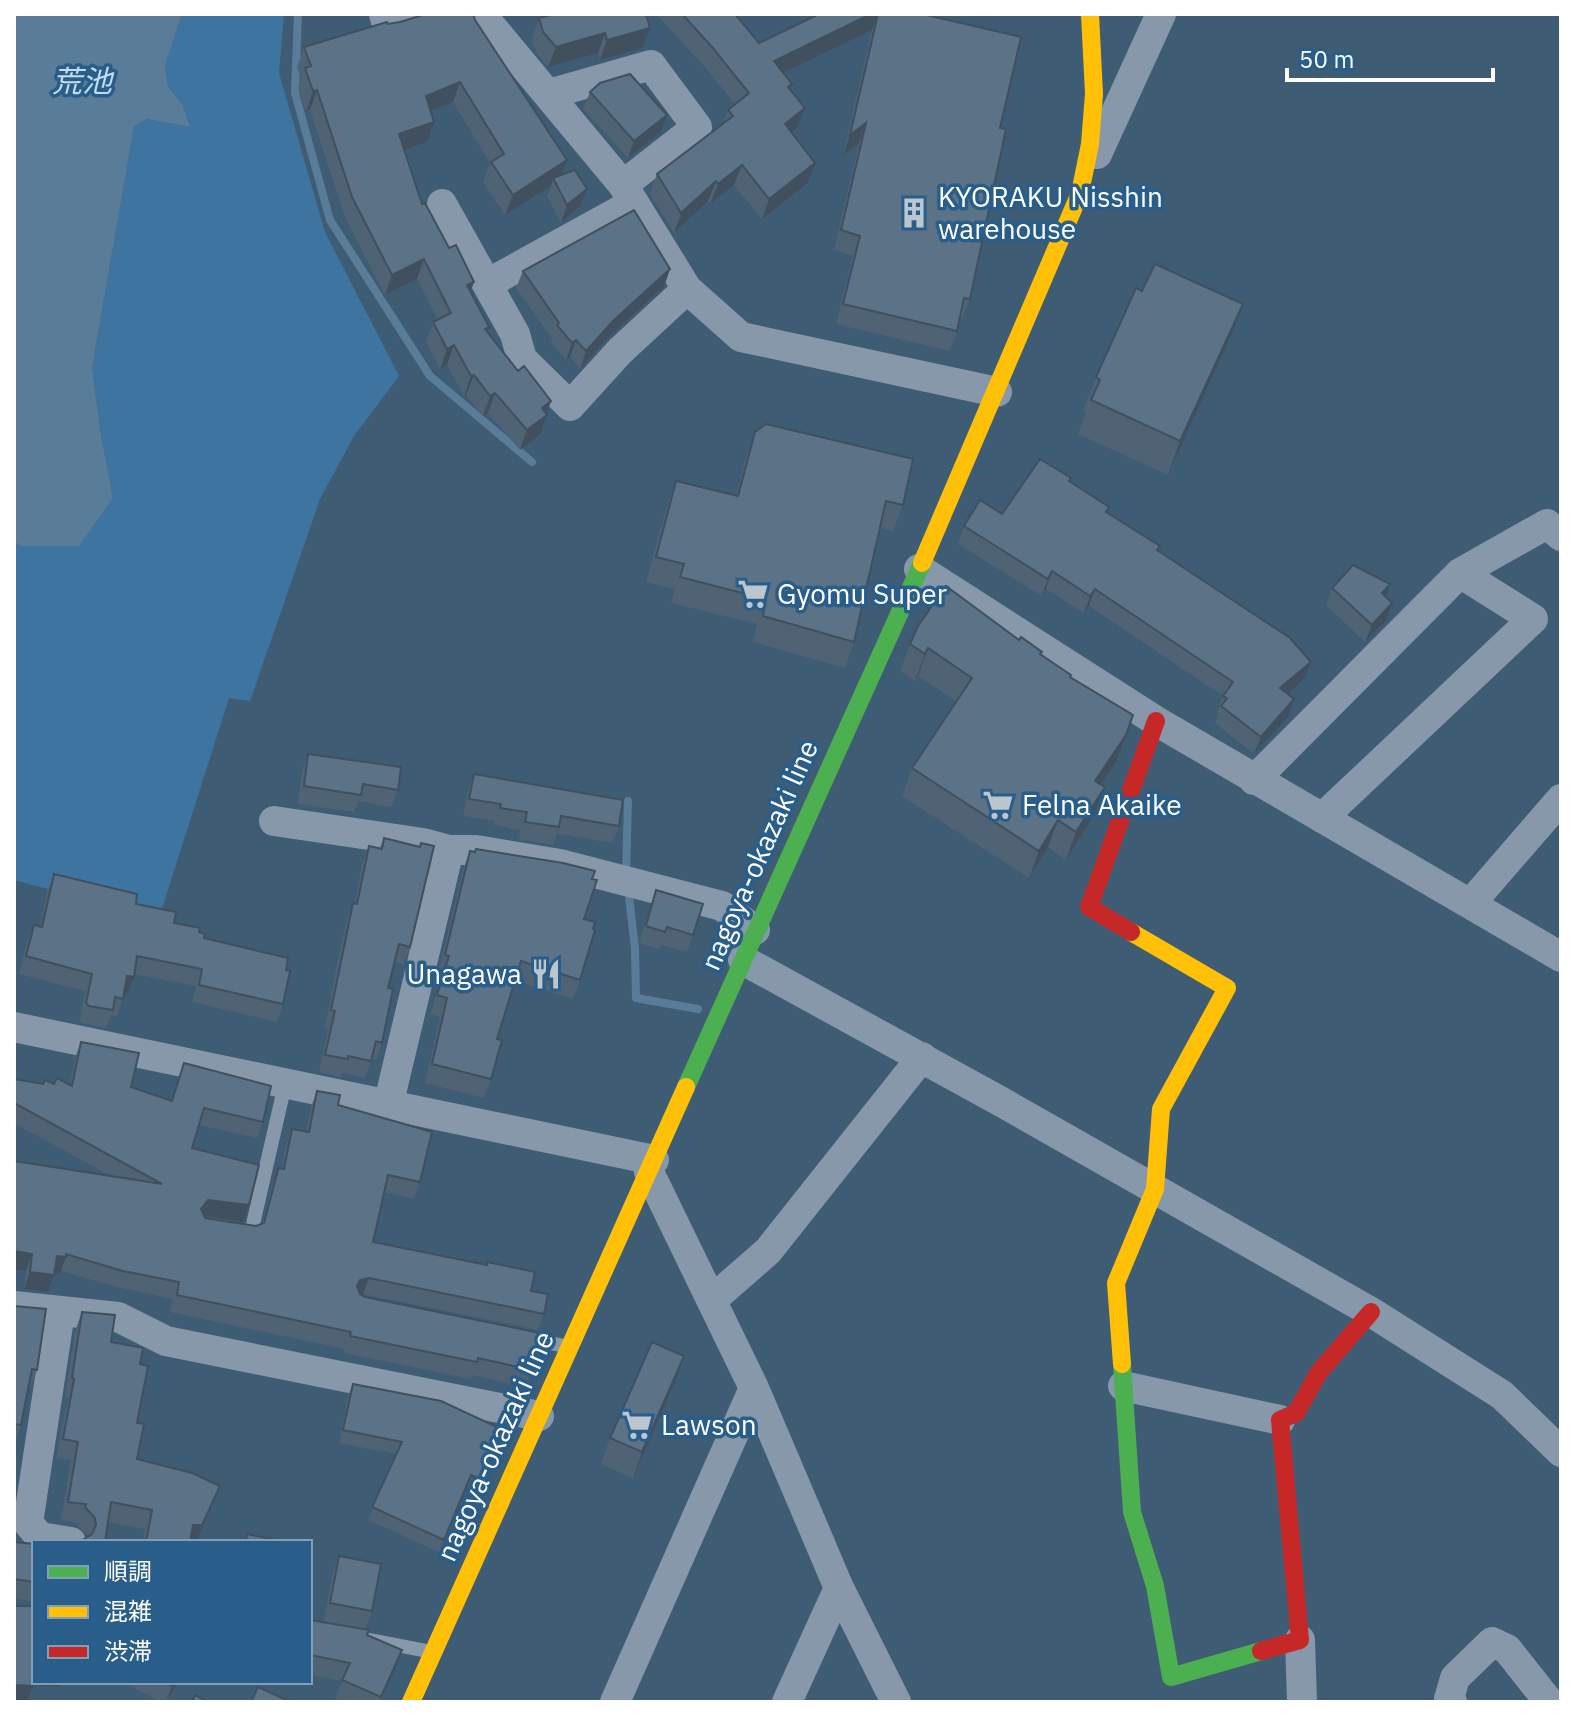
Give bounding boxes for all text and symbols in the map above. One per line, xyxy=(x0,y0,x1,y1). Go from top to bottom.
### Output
scale bar xyxy=(1287,32,1493,82)
text: 50 m xyxy=(1299,43,1354,75)
water label: 荒池 xyxy=(52,61,115,100)
place label: KYORAKU Nisshin warehouse xyxy=(938,178,1163,247)
building icon: KYORAKU Nisshin warehouse xyxy=(897,196,931,230)
place label: Gyomu Super xyxy=(777,575,947,612)
supermarket icon: Gyomu Super xyxy=(736,577,770,611)
street label: nagoya-okazaki line xyxy=(691,734,826,976)
place label: Felna Akaike xyxy=(1022,786,1182,823)
supermarket icon: Felna Akaike xyxy=(981,788,1015,822)
place label: Unagawa xyxy=(406,955,522,992)
restaurant icon: Unagawa xyxy=(529,957,563,991)
street label: nagoya-okazaki line xyxy=(427,1325,562,1567)
place label: Lawson xyxy=(661,1406,757,1443)
supermarket icon: Lawson xyxy=(620,1408,654,1442)
legend xyxy=(32,1540,312,1684)
text: 順調 xyxy=(104,1555,152,1587)
text: 混雑 xyxy=(104,1595,152,1627)
text: 渋滞 xyxy=(104,1635,152,1667)

